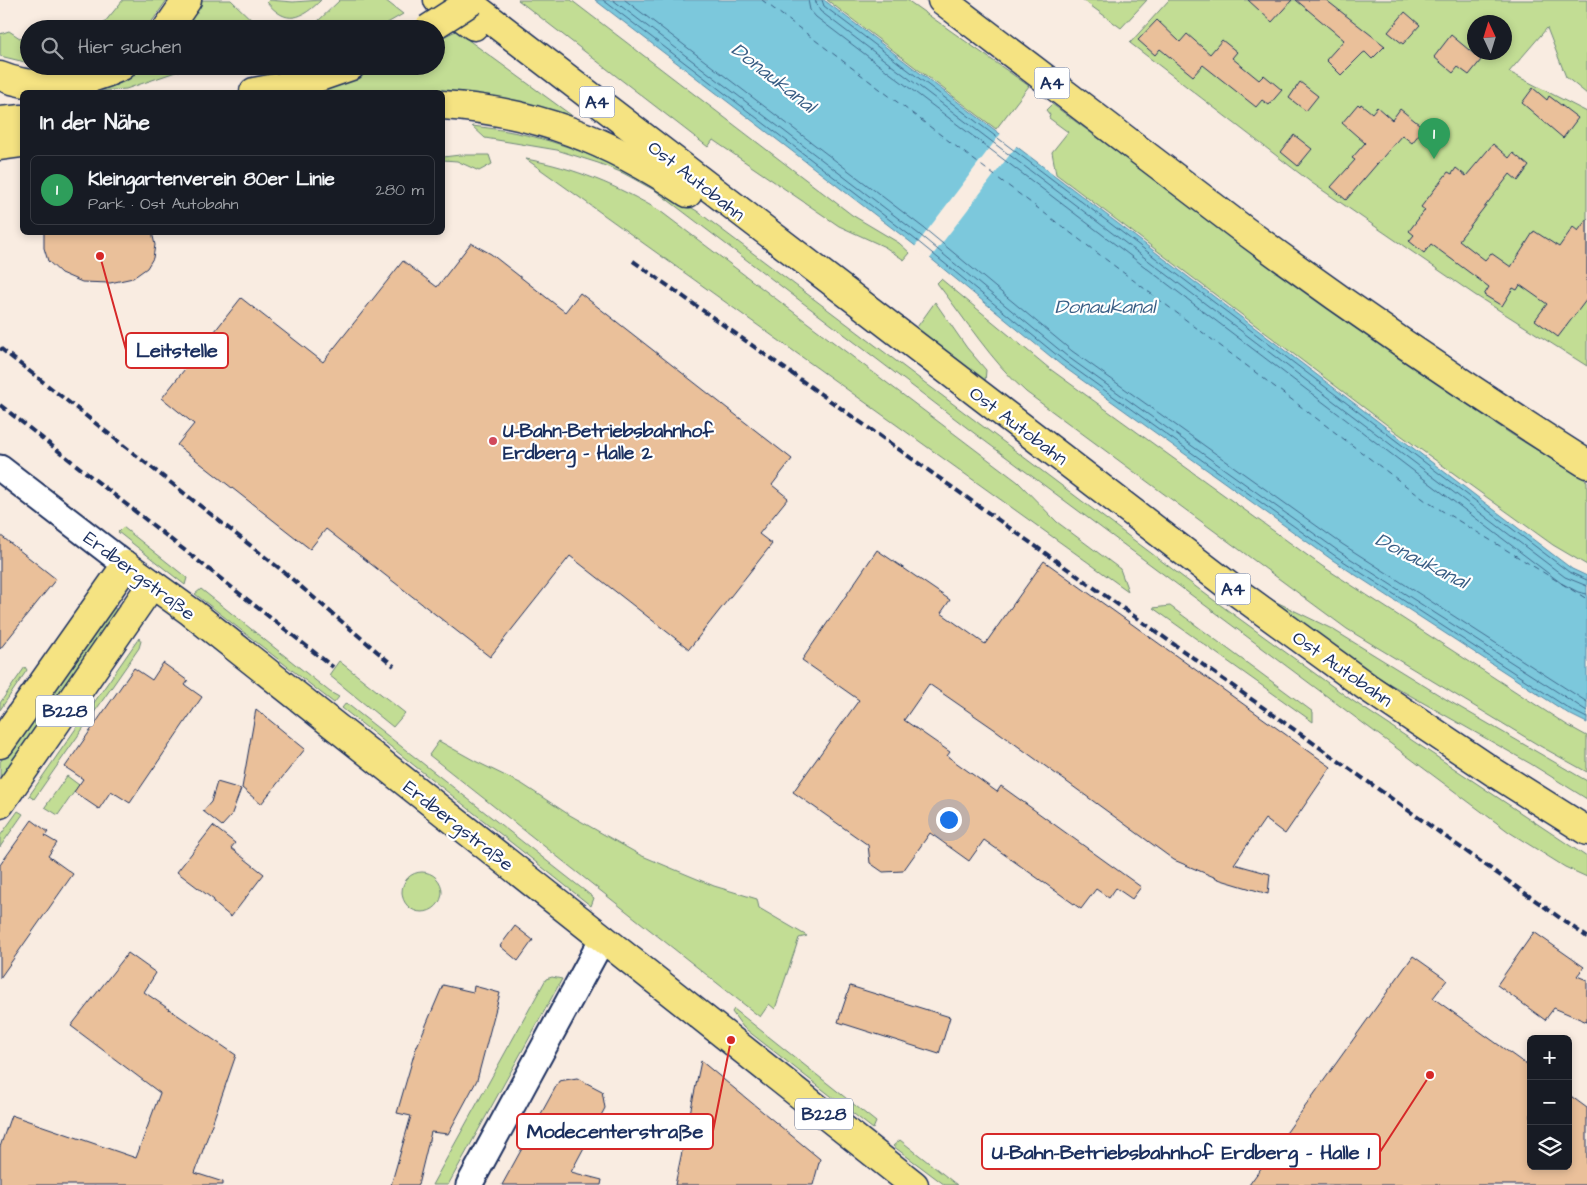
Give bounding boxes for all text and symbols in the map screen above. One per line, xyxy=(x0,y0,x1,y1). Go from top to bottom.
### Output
north arrow xyxy=(1467,15,1512,60)
search box xyxy=(20,20,445,75)
icon: search xyxy=(38,34,66,62)
text: Hier suchen xyxy=(78,34,181,61)
water label: Donaukanal xyxy=(725,36,824,121)
road number: A4 xyxy=(1034,68,1070,99)
road number: A4 xyxy=(580,86,614,118)
text: In der Nähe xyxy=(40,108,150,137)
pin: 1 xyxy=(1418,118,1450,159)
street label: Ost Autobahn xyxy=(642,135,750,228)
text: Kleingartenverein 80er Linie xyxy=(88,166,335,193)
text: 1 xyxy=(56,179,58,201)
text: 280 m xyxy=(376,179,424,201)
text: Park · Ost Autobahn xyxy=(88,193,239,215)
water label: Donaukanal xyxy=(1055,293,1158,321)
callout: Leitstelle xyxy=(126,333,228,368)
text: Leitstelle xyxy=(136,337,218,365)
street label: Ost Autobahn xyxy=(963,380,1073,472)
place label: U-Bahn-Betriebsbahnhof Erdberg - Halle 2 xyxy=(503,418,714,468)
marker: U-Bahn-Betriebsbahnhof Erdberg - Halle 2 xyxy=(487,435,499,447)
street label: Erdbergstraße xyxy=(77,525,201,628)
water label: Donaukanal xyxy=(1370,526,1475,597)
road number: A4 xyxy=(1216,574,1250,604)
street label: Ost Autobahn xyxy=(1286,625,1398,714)
road number: B228 xyxy=(36,696,94,726)
street label: Erdbergstraße xyxy=(396,774,519,879)
your location xyxy=(936,807,962,833)
map controls xyxy=(1527,1035,1572,1170)
button: + xyxy=(1527,1035,1572,1080)
button: − xyxy=(1527,1080,1572,1125)
road number: B228 xyxy=(795,1098,853,1130)
callout: Modecenterstraße xyxy=(517,1114,713,1149)
text: Modecenterstraße xyxy=(527,1118,704,1146)
button: layers xyxy=(1527,1125,1572,1170)
callout: U-Bahn-Betriebsbahnhof Erdberg - Halle 1 xyxy=(982,1134,1380,1169)
text: U-Bahn-Betriebsbahnhof Erdberg - Halle 1 xyxy=(992,1139,1371,1168)

